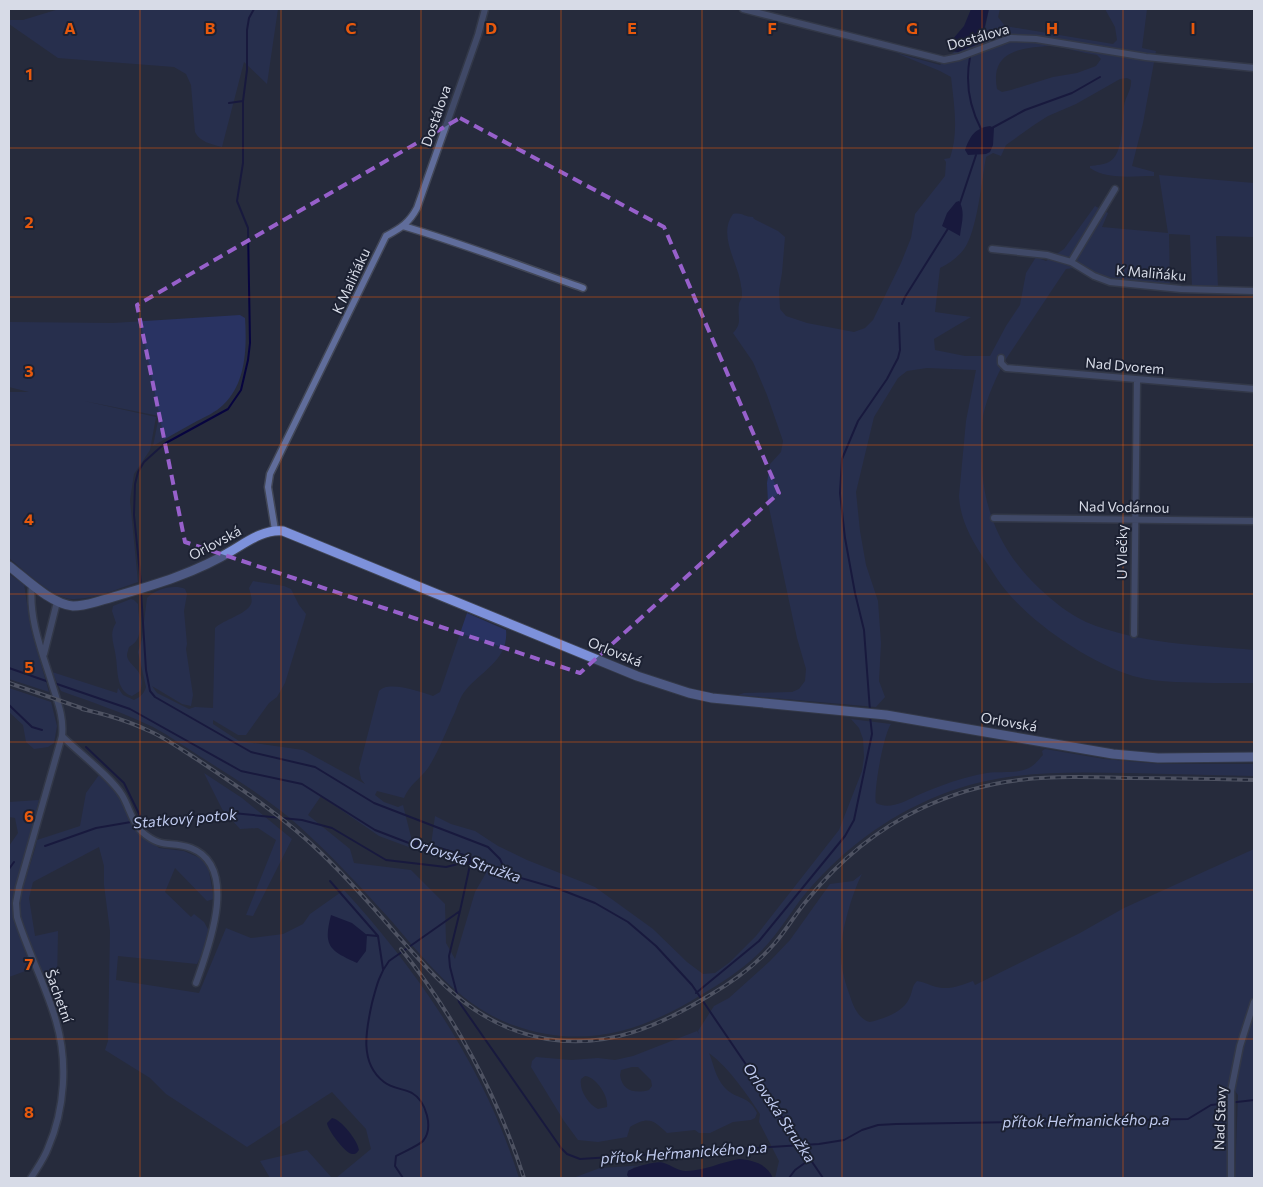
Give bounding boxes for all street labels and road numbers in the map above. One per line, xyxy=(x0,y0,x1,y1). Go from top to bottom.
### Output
street label: Dostálova xyxy=(945,20,1011,53)
street label: Dostálova xyxy=(417,83,454,149)
street label: K Maliňáku xyxy=(328,245,373,316)
street label: K Maliňáku xyxy=(1115,261,1187,284)
street label: Nad Dvorem xyxy=(1085,354,1165,377)
street label: Nad Vodárnou xyxy=(1078,497,1170,516)
street label: Orlovská xyxy=(186,522,244,563)
street label: U Vlečky xyxy=(1113,524,1130,580)
street label: Orlovská xyxy=(586,633,645,670)
street label: Orlovská xyxy=(980,708,1039,735)
street label: Šachetní xyxy=(42,967,77,1025)
street label: Nad Stavy xyxy=(1210,1086,1229,1150)

